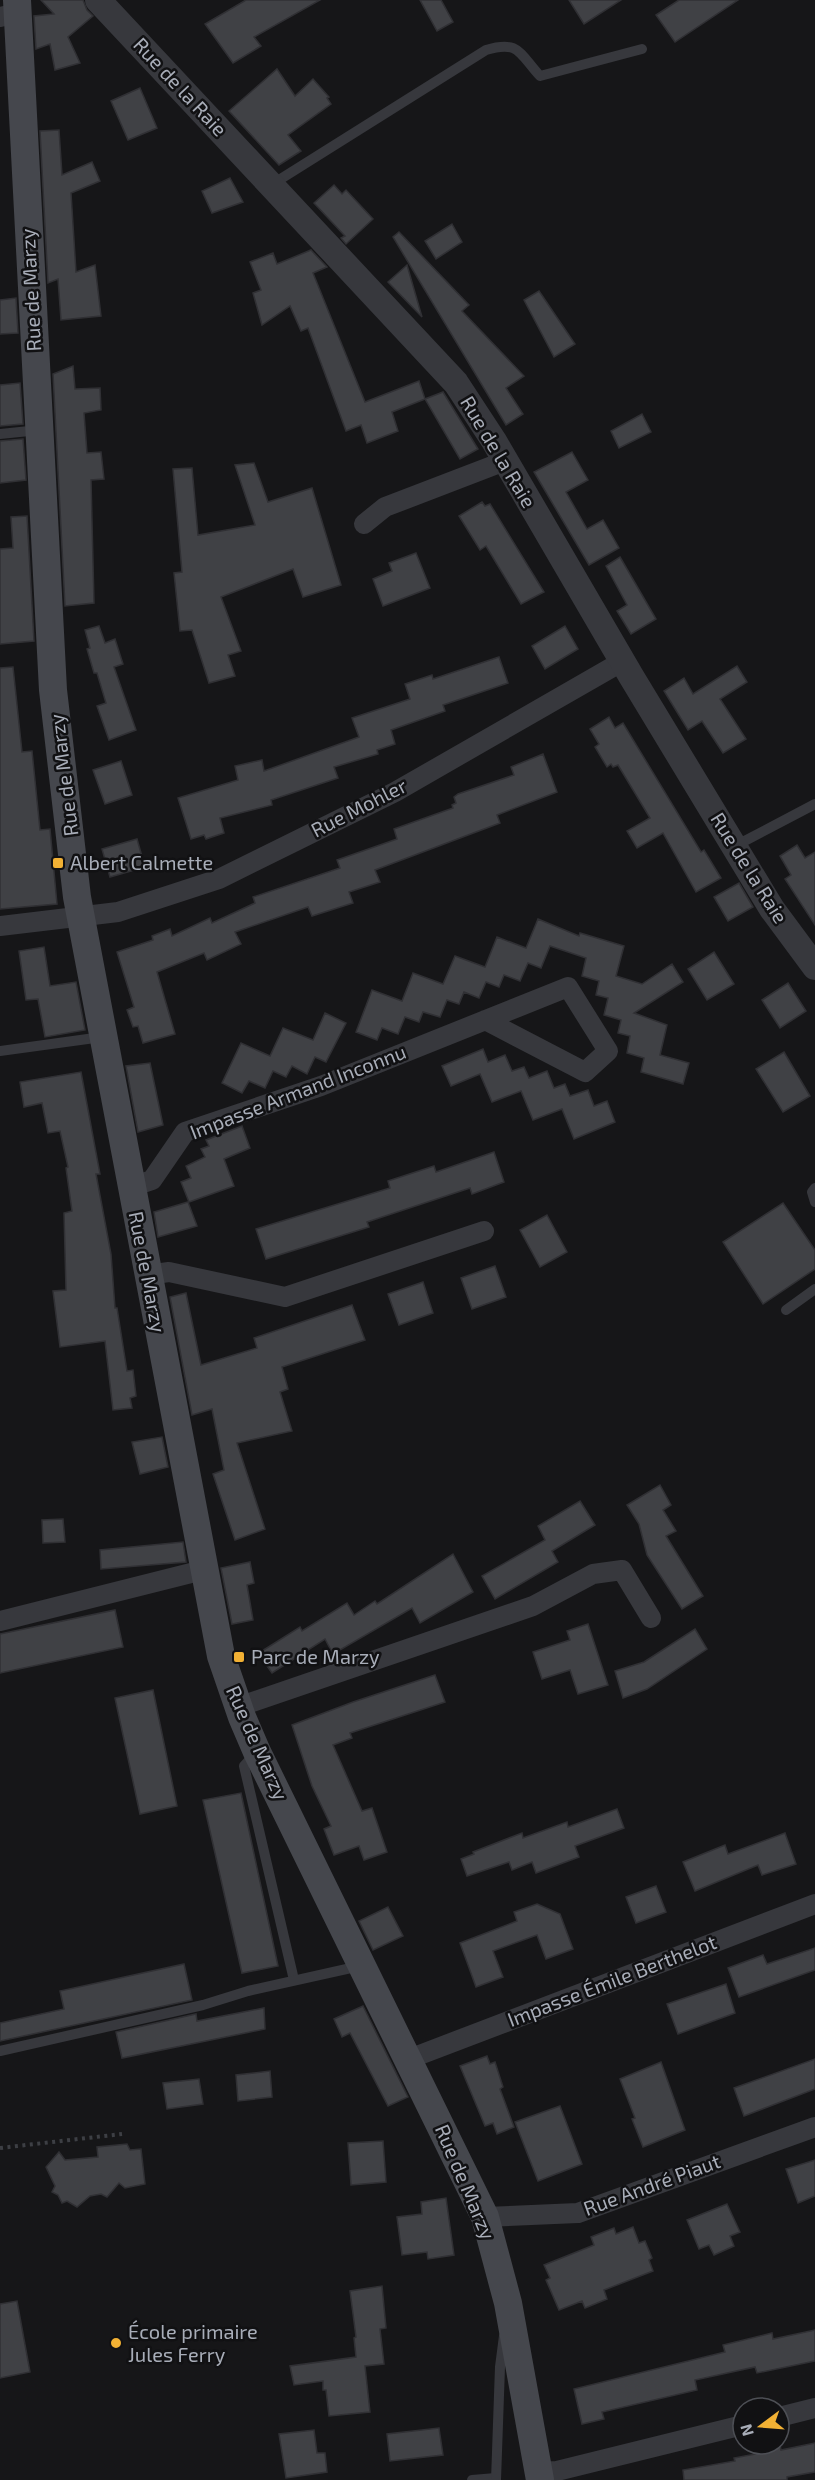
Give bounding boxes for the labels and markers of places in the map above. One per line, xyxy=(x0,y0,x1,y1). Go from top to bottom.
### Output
place label: Albert Calmette xyxy=(70,850,213,874)
marker: Albert Calmette xyxy=(51,856,65,870)
place label: Parc de Marzy xyxy=(251,1644,380,1668)
marker: Parc de Marzy xyxy=(232,1650,246,1664)
place label: École primaire Jules Ferry xyxy=(128,2319,258,2366)
marker: École primaire Jules Ferry xyxy=(109,2336,123,2350)

